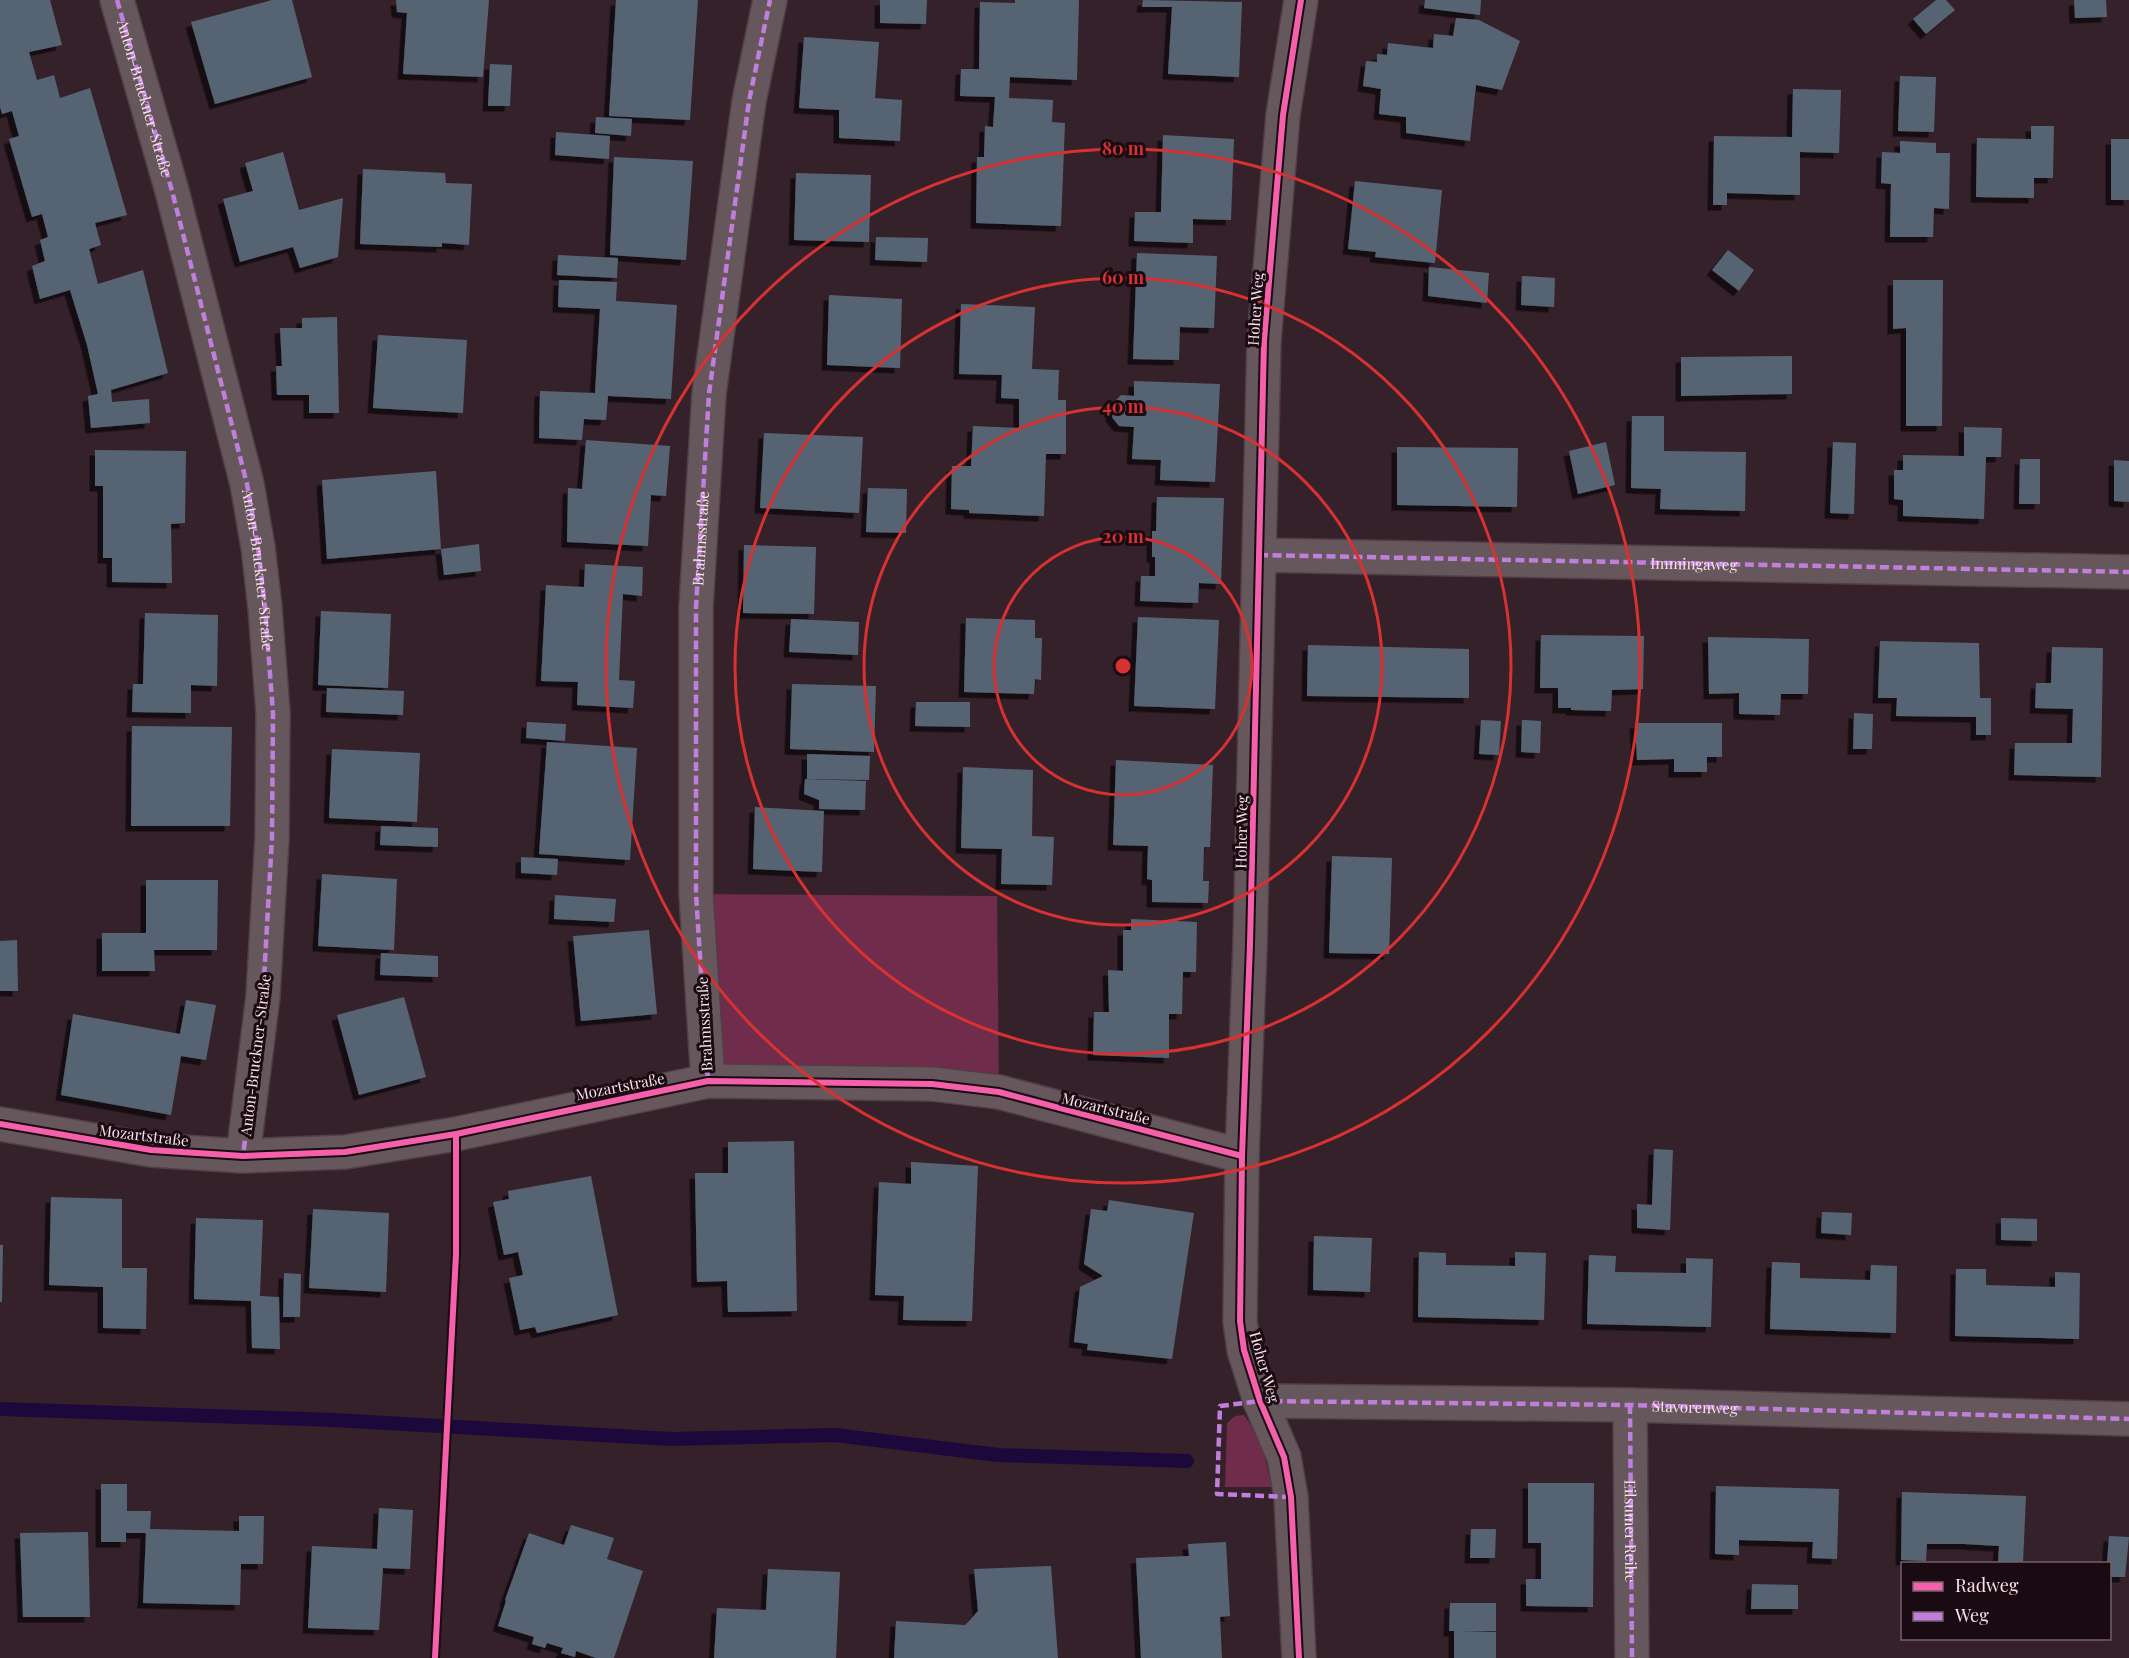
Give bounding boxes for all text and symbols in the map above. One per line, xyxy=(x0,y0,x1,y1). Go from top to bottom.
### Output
street label: Anton-Bruckner-Straße xyxy=(113,16,177,179)
text: 80 m xyxy=(1102,136,1145,160)
text: 60 m xyxy=(1102,265,1145,289)
street label: Hoher Weg xyxy=(1242,272,1268,346)
text: 40 m xyxy=(1102,394,1145,418)
street label: Anton-Bruckner-Straße xyxy=(238,487,278,651)
street label: Brahmsstraße xyxy=(687,491,713,586)
text: 20 m xyxy=(1102,524,1144,548)
street label: Immingaweg xyxy=(1650,553,1738,574)
centre of rings xyxy=(1113,656,1133,676)
street label: Hoher Weg xyxy=(1230,795,1252,869)
street label: Anton-Bruckner-Straße xyxy=(235,973,275,1138)
street label: Brahmsstraße xyxy=(692,976,716,1072)
street label: Mozartstraße xyxy=(574,1068,666,1104)
street label: Mozartstraße xyxy=(1060,1087,1152,1129)
street label: Mozartstraße xyxy=(98,1120,190,1150)
street label: Hoher Weg xyxy=(1245,1329,1285,1405)
street label: Stavorenweg xyxy=(1652,1396,1738,1418)
street label: Eilsumer Reihe xyxy=(1621,1480,1641,1582)
legend xyxy=(1901,1562,2111,1640)
text: Radweg xyxy=(1955,1573,2019,1597)
text: Weg xyxy=(1954,1603,1989,1627)

